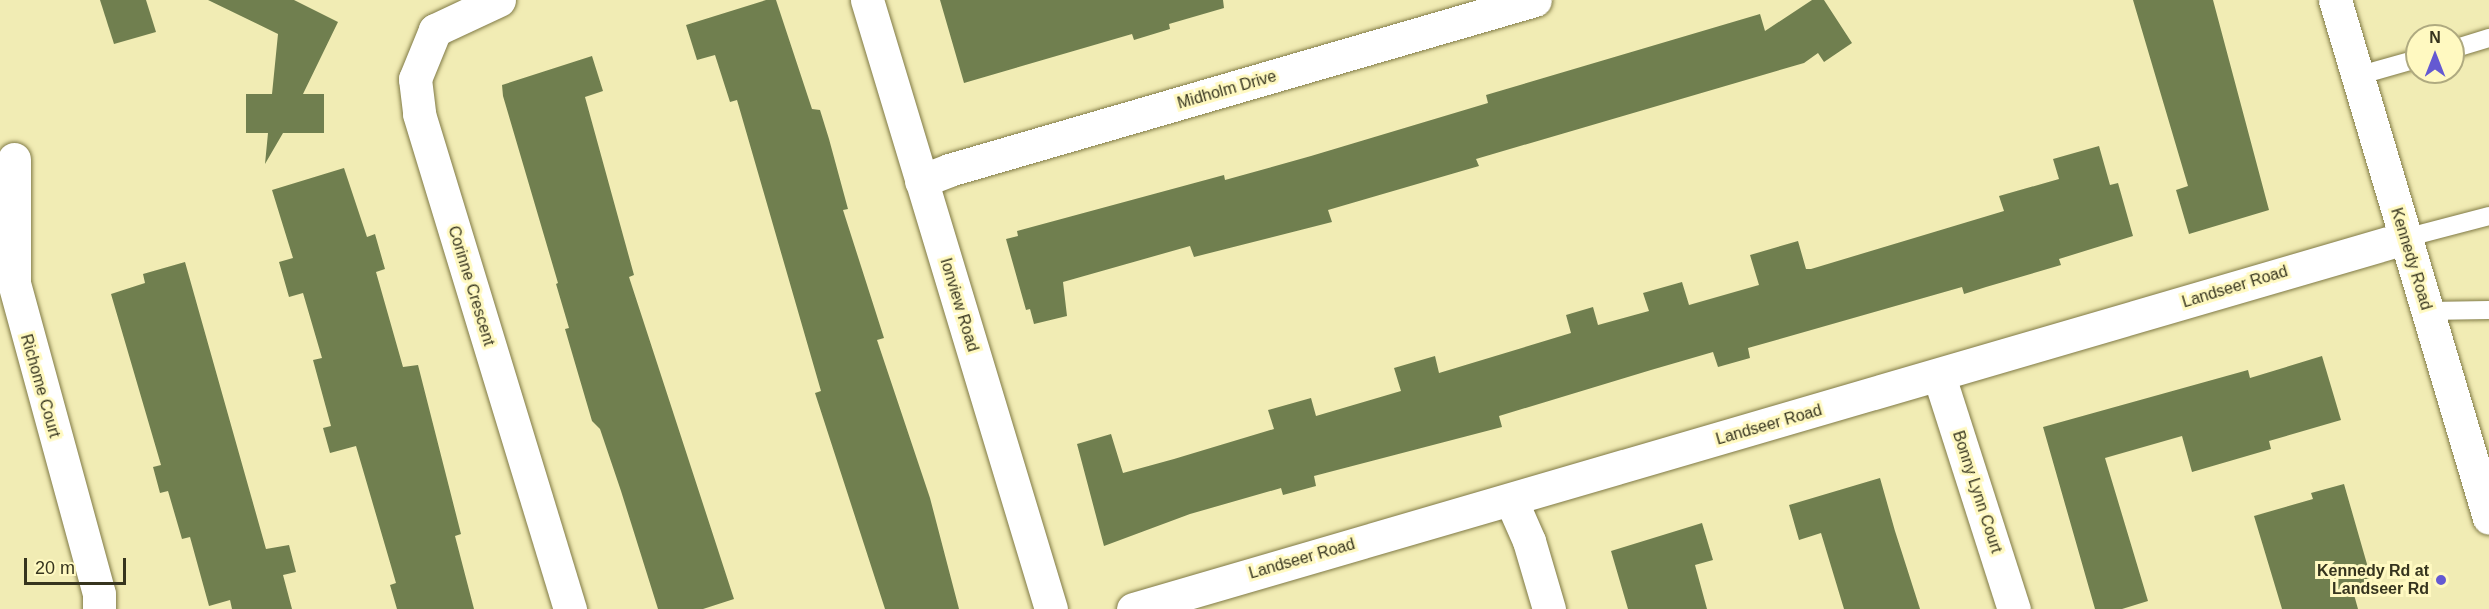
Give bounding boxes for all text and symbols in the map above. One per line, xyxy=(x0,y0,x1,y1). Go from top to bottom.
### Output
north arrow xyxy=(2405,24,2465,84)
text: N xyxy=(2429,29,2441,46)
street label: Midholm Drive xyxy=(1175,67,1279,113)
street label: Kennedy Road xyxy=(2386,206,2436,312)
street label: Corinne Crescent xyxy=(444,224,498,348)
street label: Ionview Road xyxy=(936,256,982,354)
street label: Landseer Road xyxy=(2180,262,2290,312)
street label: Richome Court xyxy=(16,332,64,440)
street label: Landseer Road xyxy=(1714,401,1824,449)
street label: Bonny Lynn Court xyxy=(1948,428,2006,556)
street label: Landseer Road xyxy=(1247,535,1357,583)
scale bar xyxy=(27,546,129,584)
text: 20 m xyxy=(35,558,75,578)
place label: Kennedy Rd at Landseer Rd xyxy=(2317,561,2429,599)
marker: Kennedy Rd at Landseer Rd xyxy=(2434,573,2448,587)

